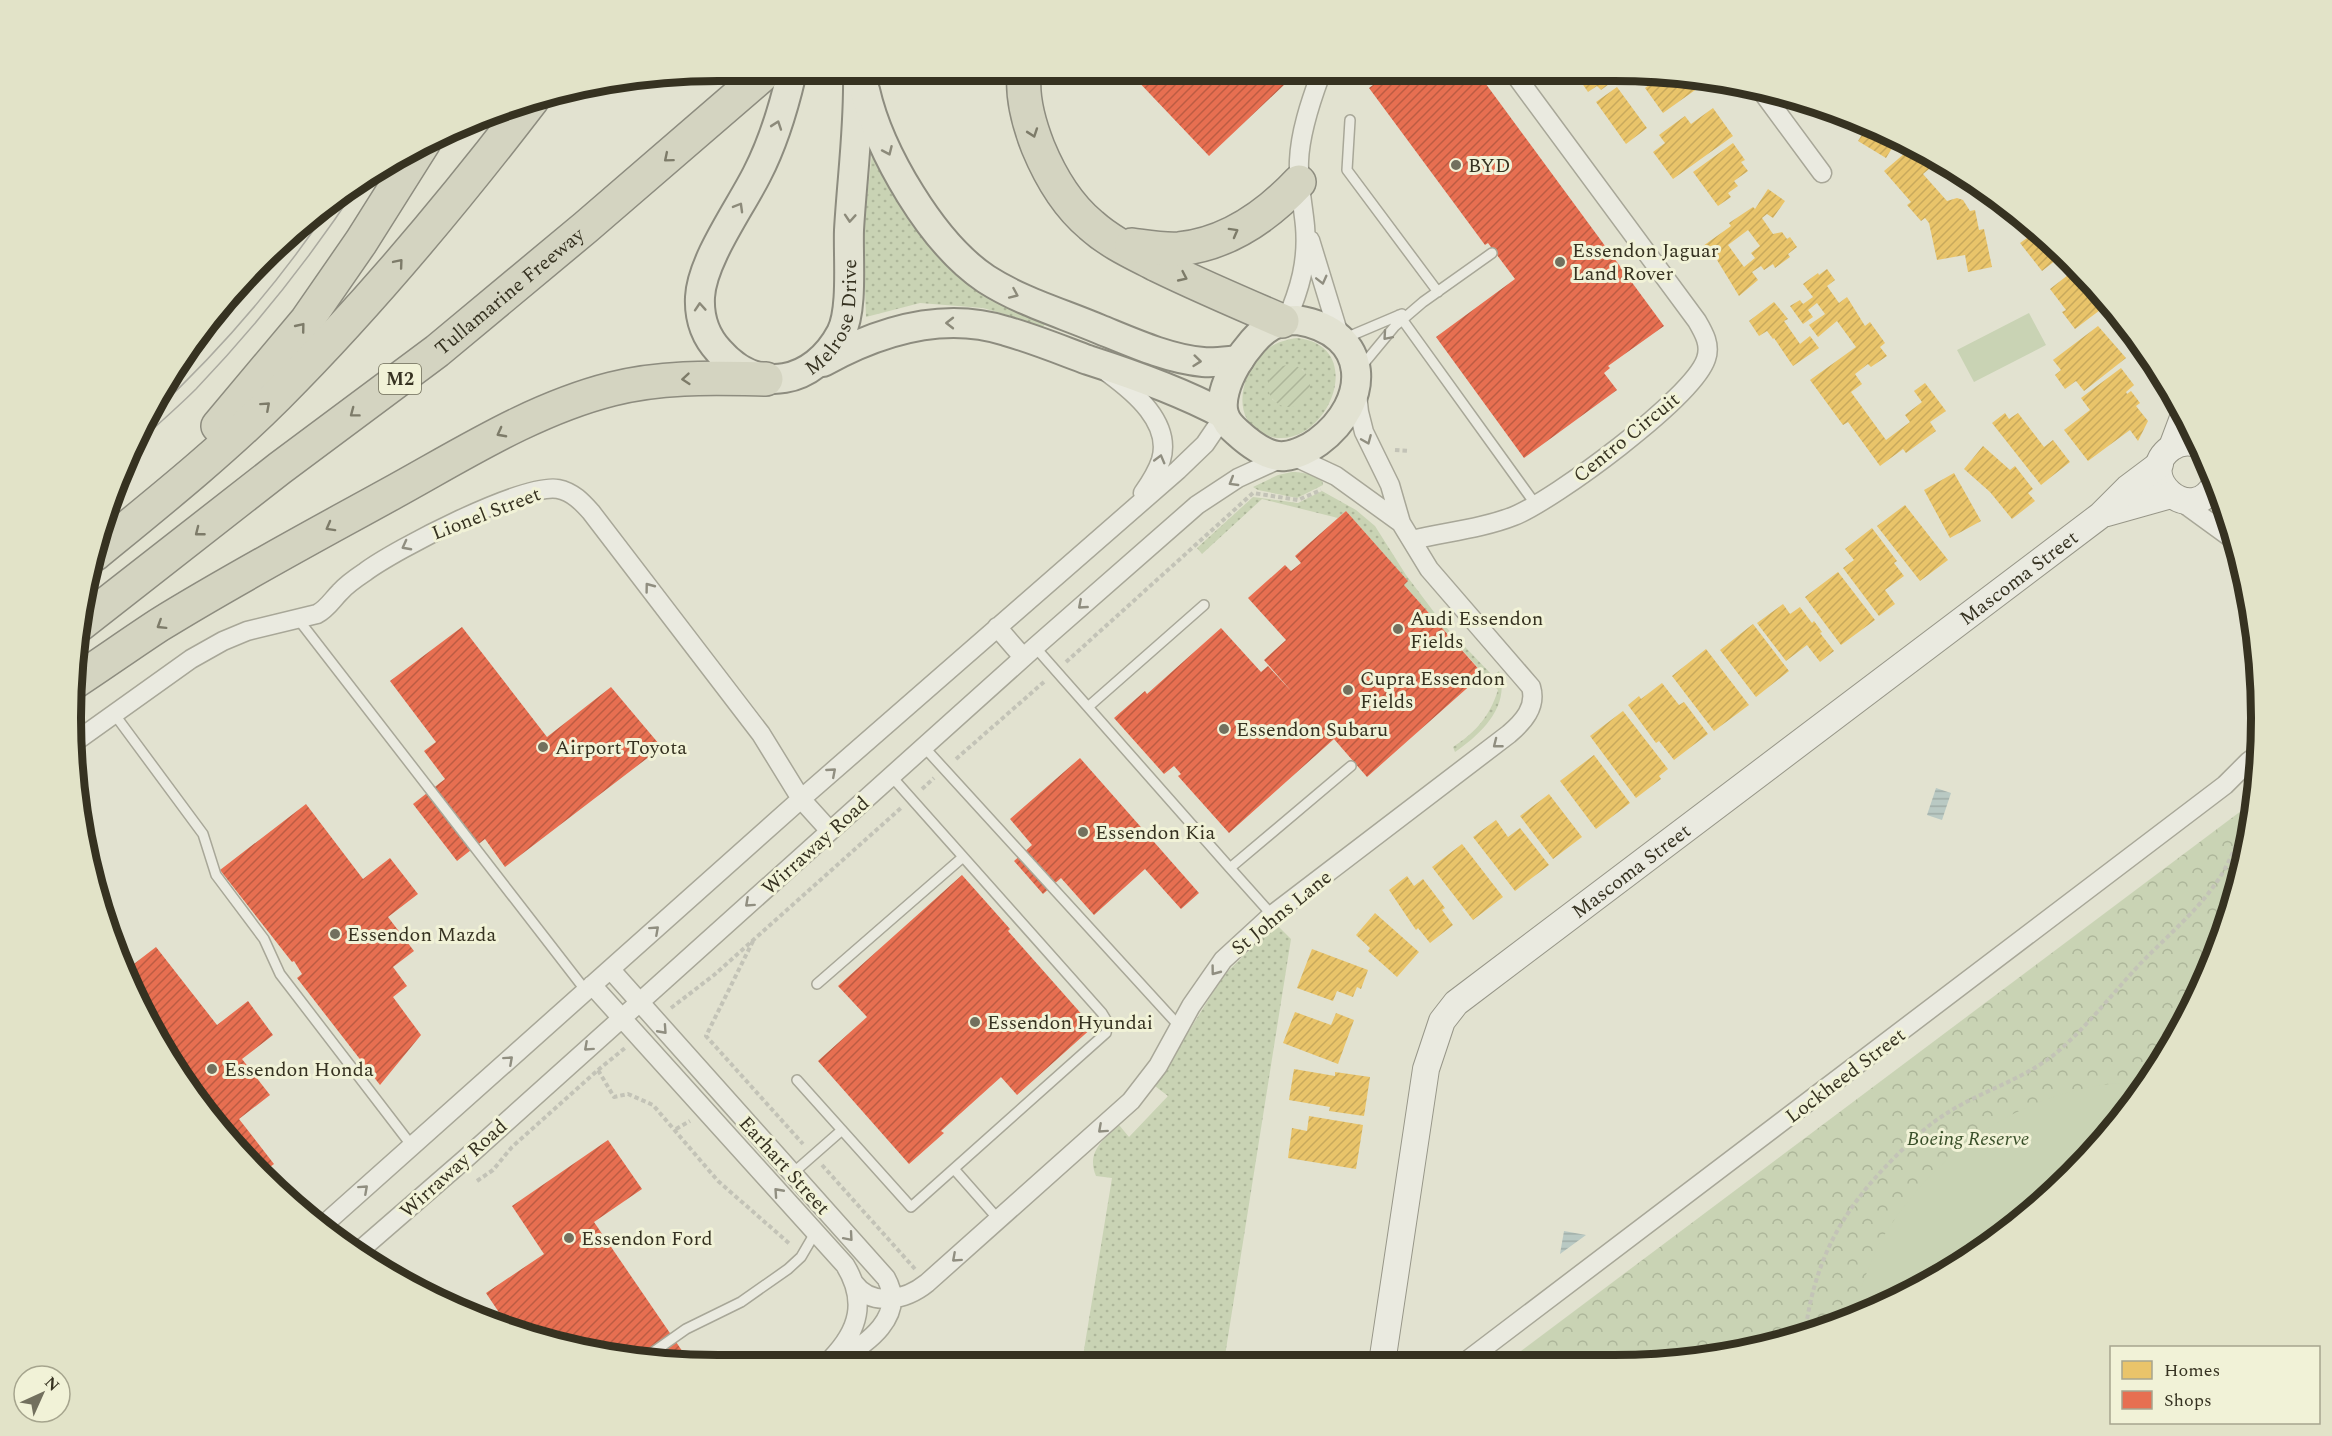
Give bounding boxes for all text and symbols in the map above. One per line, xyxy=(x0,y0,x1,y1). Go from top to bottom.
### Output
one-way arrow xyxy=(770,120,783,130)
one-way arrow xyxy=(1026,127,1038,138)
one-way arrow xyxy=(881,144,893,155)
one-way arrow xyxy=(664,151,675,162)
place label: BYD xyxy=(1468,151,1510,181)
marker: BYD xyxy=(1449,158,1463,172)
one-way arrow xyxy=(732,203,743,213)
one-way arrow xyxy=(844,214,857,223)
street label: Tullamarine Freeway xyxy=(428,220,592,363)
one-way arrow xyxy=(1227,228,1238,239)
place label: Essendon Jaguar Land Rover xyxy=(1572,236,1719,289)
marker: Essendon Jaguar Land Rover xyxy=(1553,255,1567,269)
one-way arrow xyxy=(392,259,403,270)
street label: Melrose Drive xyxy=(799,259,865,383)
one-way arrow xyxy=(1176,270,1187,282)
one-way arrow xyxy=(1315,275,1328,285)
one-way arrow xyxy=(1008,286,1019,298)
one-way arrow xyxy=(694,302,707,311)
one-way arrow xyxy=(946,317,955,329)
one-way arrow xyxy=(294,323,305,334)
one-way arrow xyxy=(1383,329,1394,339)
one-way arrow xyxy=(1192,354,1202,366)
road number: M2 xyxy=(379,364,421,394)
one-way arrow xyxy=(682,372,691,385)
street label: Centro Circuit xyxy=(1567,385,1686,490)
one-way arrow xyxy=(260,402,270,413)
one-way arrow xyxy=(349,406,360,417)
one-way arrow xyxy=(496,426,507,437)
one-way arrow xyxy=(1360,433,1372,444)
one-way arrow xyxy=(1152,454,1165,464)
one-way arrow xyxy=(1229,474,1239,486)
street label: Lionel Street xyxy=(428,479,545,548)
one-way arrow xyxy=(326,520,336,531)
street label: Mascoma Street xyxy=(1953,523,2085,633)
one-way arrow xyxy=(194,524,205,535)
one-way arrow xyxy=(402,539,412,550)
one-way arrow xyxy=(645,583,656,594)
one-way arrow xyxy=(1078,598,1089,609)
place label: Audi Essendon Fields xyxy=(1410,604,1543,657)
one-way arrow xyxy=(157,617,167,629)
marker: Audi Essendon Fields xyxy=(1391,622,1405,636)
place label: Cupra Essendon Fields xyxy=(1360,664,1505,717)
marker: Cupra Essendon Fields xyxy=(1341,683,1355,697)
place label: Essendon Subaru xyxy=(1236,715,1388,745)
marker: Essendon Subaru xyxy=(1217,722,1231,736)
place label: Airport Toyota xyxy=(555,733,687,763)
one-way arrow xyxy=(1492,737,1503,748)
marker: Airport Toyota xyxy=(536,740,550,754)
one-way arrow xyxy=(825,768,835,779)
street label: Wirraway Road xyxy=(755,789,876,902)
street label: Mascoma Street xyxy=(1566,817,1697,926)
place label: Essendon Kia xyxy=(1095,818,1215,848)
marker: Essendon Kia xyxy=(1076,825,1090,839)
street label: St Johns Lane xyxy=(1225,863,1338,963)
one-way arrow xyxy=(745,896,756,907)
place label: Essendon Mazda xyxy=(347,920,496,950)
one-way arrow xyxy=(648,926,659,937)
marker: Essendon Mazda xyxy=(328,927,342,941)
one-way arrow xyxy=(1211,965,1222,976)
place label: Essendon Hyundai xyxy=(987,1008,1153,1038)
marker: Essendon Hyundai xyxy=(968,1015,982,1029)
street label: Lockheed Street xyxy=(1779,1021,1912,1131)
one-way arrow xyxy=(656,1023,667,1034)
one-way arrow xyxy=(584,1040,595,1051)
place label: Essendon Honda xyxy=(224,1055,374,1085)
one-way arrow xyxy=(502,1056,513,1067)
marker: Essendon Honda xyxy=(205,1062,219,1076)
street label: Earhart Street xyxy=(731,1109,837,1222)
street label: Wirraway Road xyxy=(393,1112,514,1225)
one-way arrow xyxy=(1098,1121,1109,1132)
park label: Boeing Reserve xyxy=(1907,1124,2029,1154)
one-way arrow xyxy=(357,1185,368,1196)
one-way arrow xyxy=(774,1188,785,1199)
place label: Essendon Ford xyxy=(581,1224,713,1254)
one-way arrow xyxy=(842,1230,853,1241)
marker: Essendon Ford xyxy=(562,1231,576,1245)
one-way arrow xyxy=(952,1251,963,1262)
legend xyxy=(2110,1346,2320,1424)
text: Homes xyxy=(2164,1357,2220,1384)
north arrow xyxy=(12,1364,72,1424)
text: N xyxy=(39,1371,65,1397)
text: Shops xyxy=(2164,1387,2212,1414)

